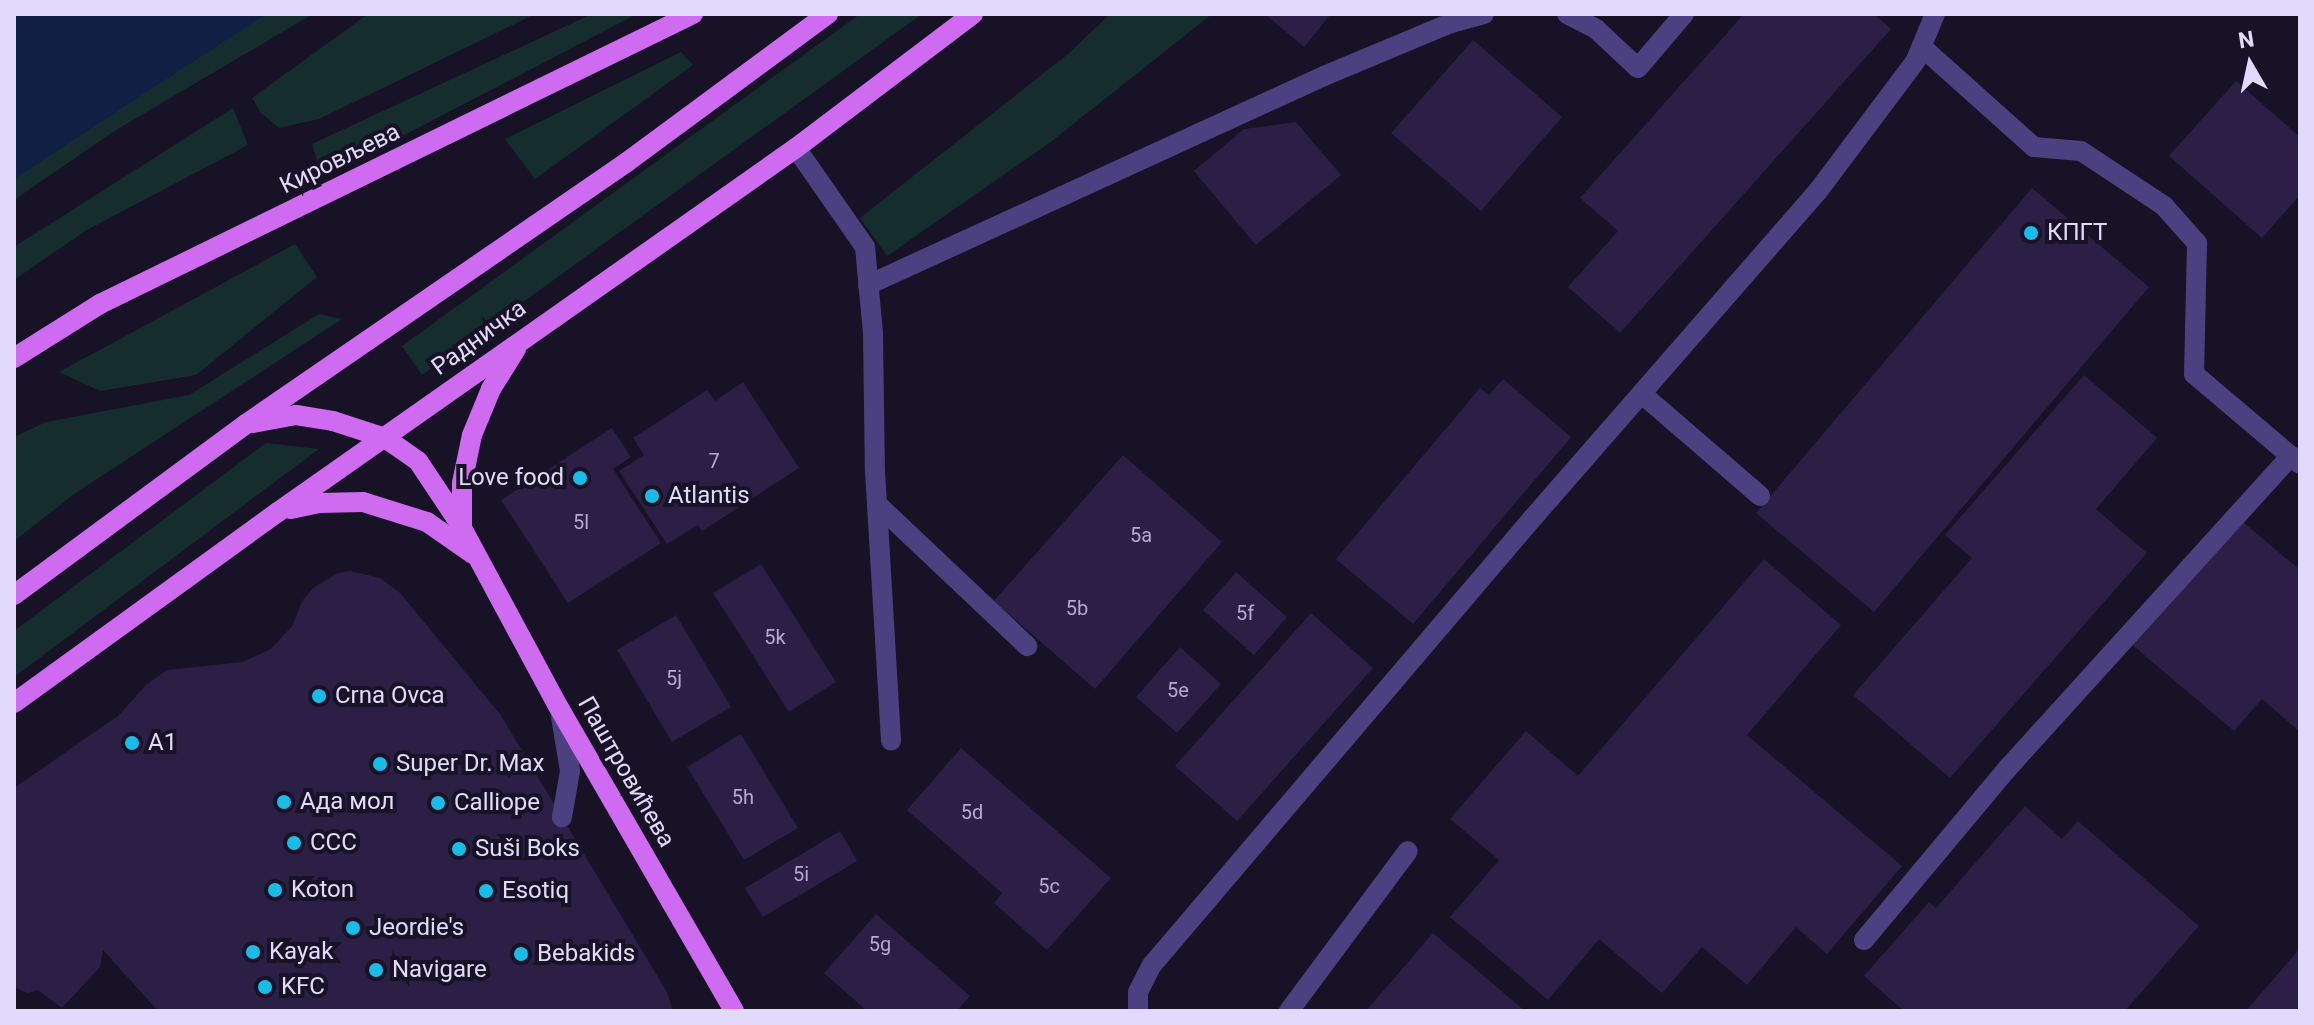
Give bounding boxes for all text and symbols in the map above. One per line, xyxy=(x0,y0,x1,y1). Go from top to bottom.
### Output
north arrow xyxy=(2210,24,2290,104)
text: N xyxy=(2237,26,2256,53)
street label: Кировљева xyxy=(275,118,405,200)
place label: КПГТ xyxy=(2047,219,2107,247)
marker: КПГТ xyxy=(2022,224,2040,242)
street label: Радничка xyxy=(426,294,532,382)
house number: 7 xyxy=(708,449,720,473)
place label: Love food xyxy=(458,464,564,492)
marker: Love food xyxy=(571,469,589,487)
place label: Atlantis xyxy=(668,482,750,510)
marker: Atlantis xyxy=(643,487,661,505)
house number: 5l xyxy=(573,510,589,534)
house number: 5a xyxy=(1130,523,1152,547)
house number: 5b xyxy=(1066,596,1088,620)
house number: 5f xyxy=(1236,601,1254,625)
house number: 5k xyxy=(764,625,786,649)
house number: 5j xyxy=(666,666,682,690)
house number: 5e xyxy=(1167,678,1189,702)
place label: Crna Ovca xyxy=(335,682,445,710)
marker: Crna Ovca xyxy=(310,687,328,705)
street label: Паштровићева xyxy=(571,692,681,852)
place label: A1 xyxy=(148,729,177,757)
marker: A1 xyxy=(123,734,141,752)
place label: Super Dr. Max xyxy=(396,750,544,778)
marker: Super Dr. Max xyxy=(371,755,389,773)
house number: 5h xyxy=(732,785,754,809)
place label: Ада мол xyxy=(300,788,394,816)
place label: Calliope xyxy=(454,789,540,817)
marker: Ада мол xyxy=(275,793,293,811)
marker: Calliope xyxy=(429,794,447,812)
house number: 5d xyxy=(961,800,983,824)
place label: CCC xyxy=(310,829,357,857)
marker: CCC xyxy=(285,834,303,852)
place label: Suši Boks xyxy=(475,835,580,863)
marker: Suši Boks xyxy=(450,840,468,858)
house number: 5i xyxy=(793,862,809,886)
house number: 5c xyxy=(1038,874,1060,898)
place label: Koton xyxy=(291,876,354,904)
place label: Esotiq xyxy=(502,877,569,905)
marker: Koton xyxy=(266,881,284,899)
marker: Esotiq xyxy=(477,882,495,900)
place label: Jeordie's xyxy=(369,914,464,942)
marker: Jeordie's xyxy=(344,919,362,937)
house number: 5g xyxy=(869,932,891,956)
place label: Kayak xyxy=(269,938,333,966)
place label: Bebakids xyxy=(537,940,635,968)
marker: Kayak xyxy=(244,943,262,961)
marker: Bebakids xyxy=(512,945,530,963)
place label: Navigare xyxy=(392,956,487,984)
marker: Navigare xyxy=(367,961,385,979)
place label: KFC xyxy=(281,973,325,1001)
marker: KFC xyxy=(256,978,274,996)

